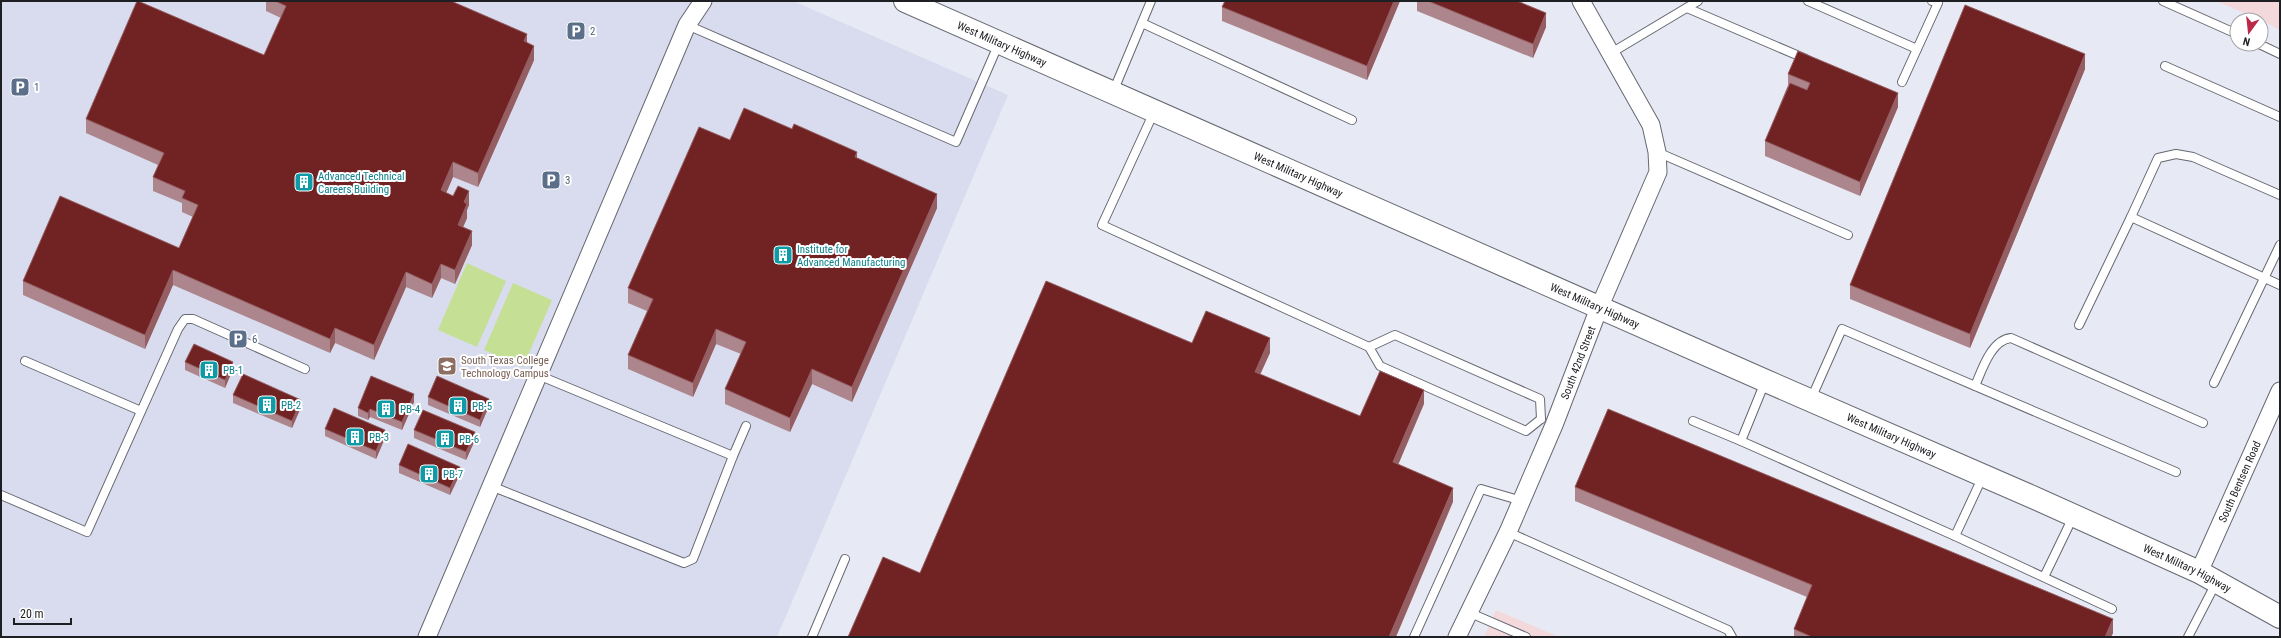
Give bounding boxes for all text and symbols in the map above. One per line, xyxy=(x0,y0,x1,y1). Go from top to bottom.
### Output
north arrow xyxy=(2229,12,2269,52)
street label: West Military Highway xyxy=(955,19,1049,70)
parking icon: 2 xyxy=(565,20,587,42)
place label: 2 xyxy=(590,25,595,38)
text: N xyxy=(2241,34,2251,48)
parking icon: 1 xyxy=(9,76,31,98)
place label: 1 xyxy=(34,81,39,94)
street label: West Military Highway xyxy=(1252,150,1345,201)
parking icon: 3 xyxy=(540,169,562,191)
place label: Advanced Technical Careers Building xyxy=(318,170,405,196)
building icon: Advanced Technical Careers Building xyxy=(293,171,315,193)
place label: 3 xyxy=(565,174,570,187)
place label: Institute for Advanced Manufacturing xyxy=(797,243,906,269)
building icon: Institute for Advanced Manufacturing xyxy=(772,244,794,266)
street label: West Military Highway xyxy=(1548,281,1642,331)
street label: South 42nd Street xyxy=(1558,324,1598,401)
parking icon: 6 xyxy=(227,328,249,350)
place label: 6 xyxy=(252,333,257,346)
place label: South Texas College Technology Campus xyxy=(461,354,549,380)
school or university icon: South Texas College Technology Campus xyxy=(436,355,458,377)
building icon: PB-1 xyxy=(198,359,220,381)
place label: PB-1 xyxy=(223,364,243,377)
building icon: PB-2 xyxy=(256,394,278,416)
building icon: PB-5 xyxy=(447,395,469,417)
building icon: PB-4 xyxy=(375,398,397,420)
place label: PB-2 xyxy=(281,399,301,412)
place label: PB-5 xyxy=(472,400,492,413)
place label: PB-4 xyxy=(400,403,421,416)
street label: West Military Highway xyxy=(1845,411,1938,461)
building icon: PB-3 xyxy=(344,426,366,448)
building icon: PB-6 xyxy=(434,428,456,450)
place label: PB-3 xyxy=(369,431,389,444)
place label: PB-6 xyxy=(459,433,479,446)
street label: South Bentsen Road xyxy=(2216,439,2264,524)
building icon: PB-7 xyxy=(418,463,440,485)
place label: PB-7 xyxy=(443,468,463,481)
street label: West Military Highway xyxy=(2141,542,2234,596)
scale bar xyxy=(14,600,71,626)
text: 20 m xyxy=(20,607,44,621)

